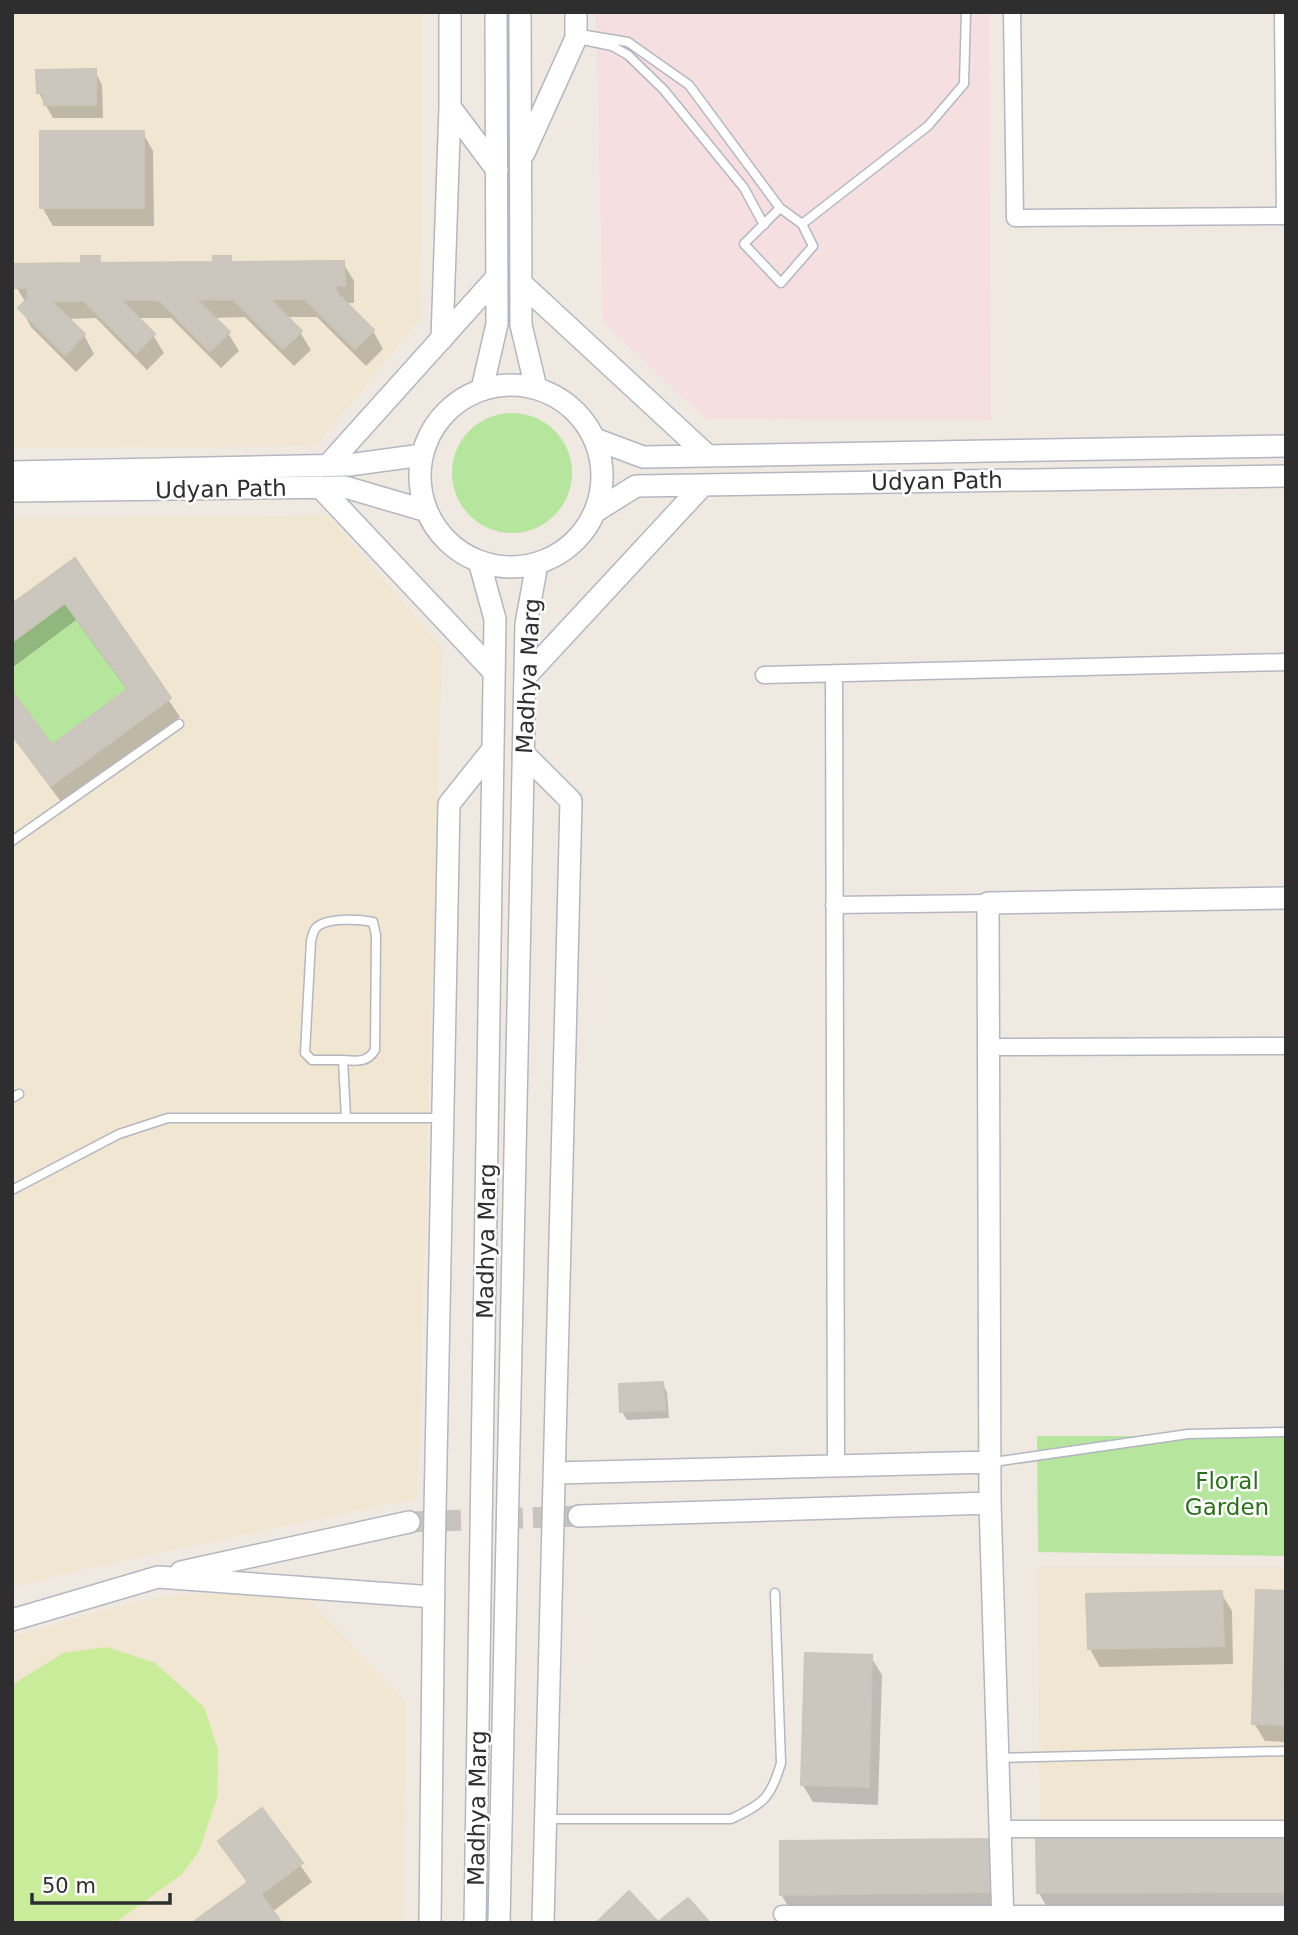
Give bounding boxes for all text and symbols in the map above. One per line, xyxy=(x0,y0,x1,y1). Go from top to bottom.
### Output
street label: Udyan Path xyxy=(871,467,1003,495)
street label: Udyan Path xyxy=(155,475,287,503)
street label: Madhya Marg xyxy=(511,598,545,754)
street label: Madhya Marg xyxy=(472,1163,500,1319)
park label: Floral Garden xyxy=(1185,1468,1269,1520)
street label: Madhya Marg xyxy=(463,1730,491,1886)
scale bar xyxy=(32,1862,170,1906)
text: 50 m xyxy=(42,1874,96,1898)

